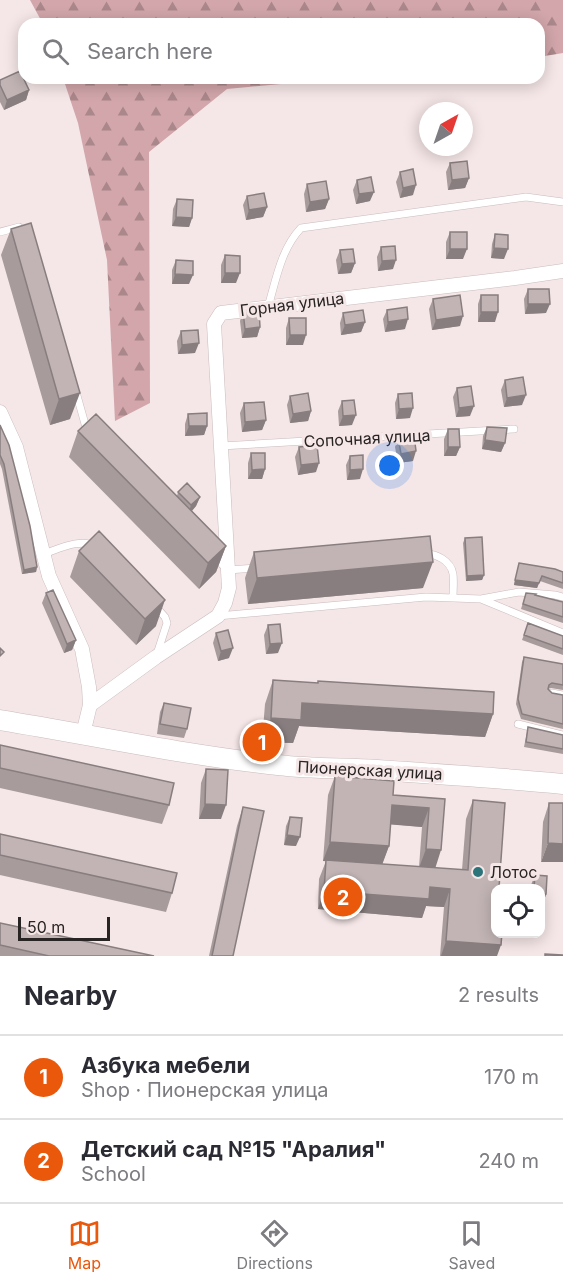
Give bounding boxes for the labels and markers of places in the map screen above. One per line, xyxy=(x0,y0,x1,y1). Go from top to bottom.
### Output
pin: 1 xyxy=(242,720,282,764)
place label: Лотос xyxy=(490,862,537,882)
marker: Лотос xyxy=(471,865,485,879)
pin: 2 xyxy=(324,874,362,920)

